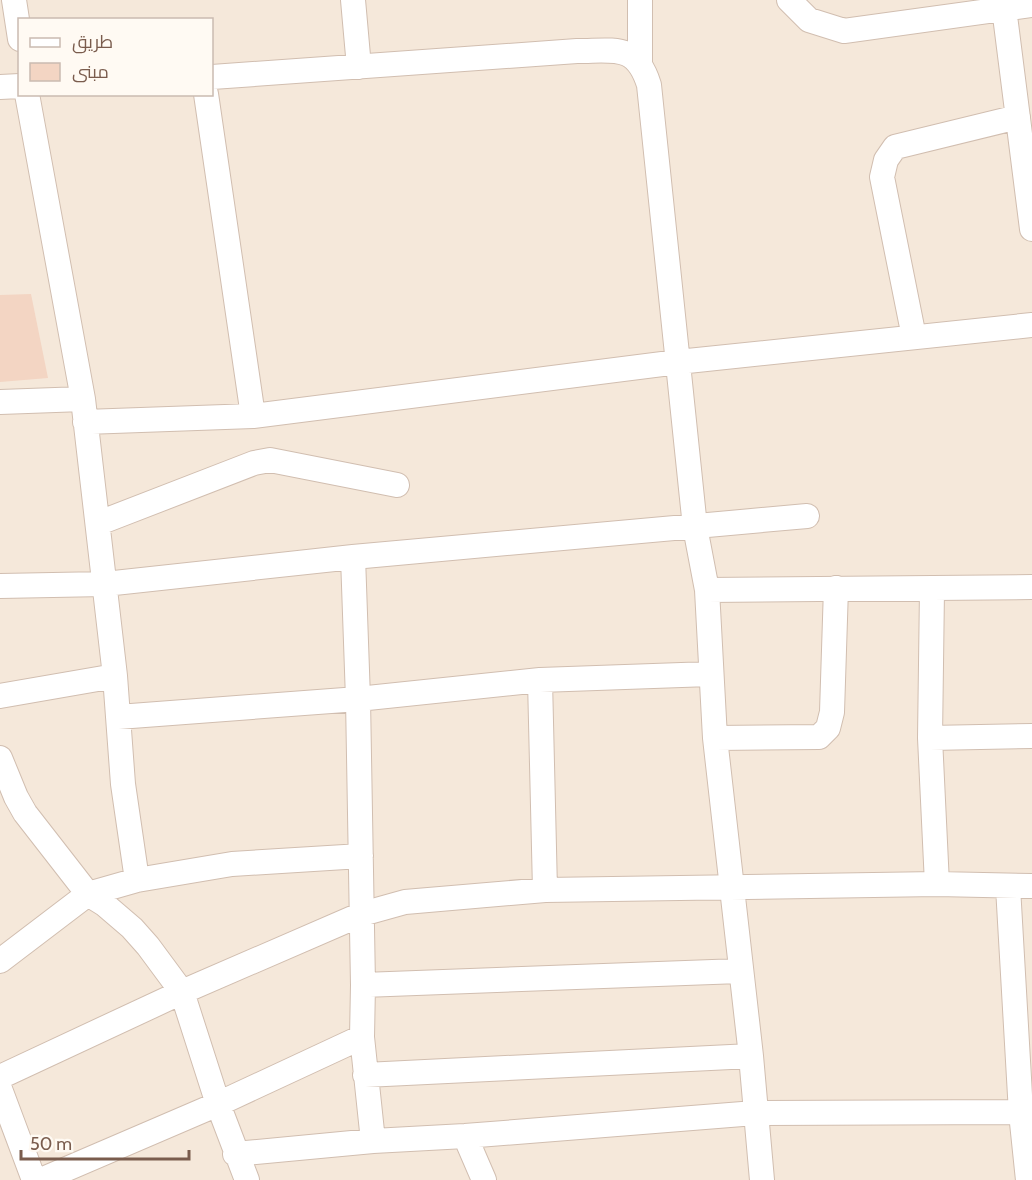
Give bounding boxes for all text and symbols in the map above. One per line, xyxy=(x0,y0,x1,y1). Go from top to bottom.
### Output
legend xyxy=(18,18,213,96)
text: طريق xyxy=(72,31,113,54)
text: مبنى xyxy=(72,61,109,83)
scale bar xyxy=(21,1123,189,1161)
text: 50 m xyxy=(30,1133,72,1155)

